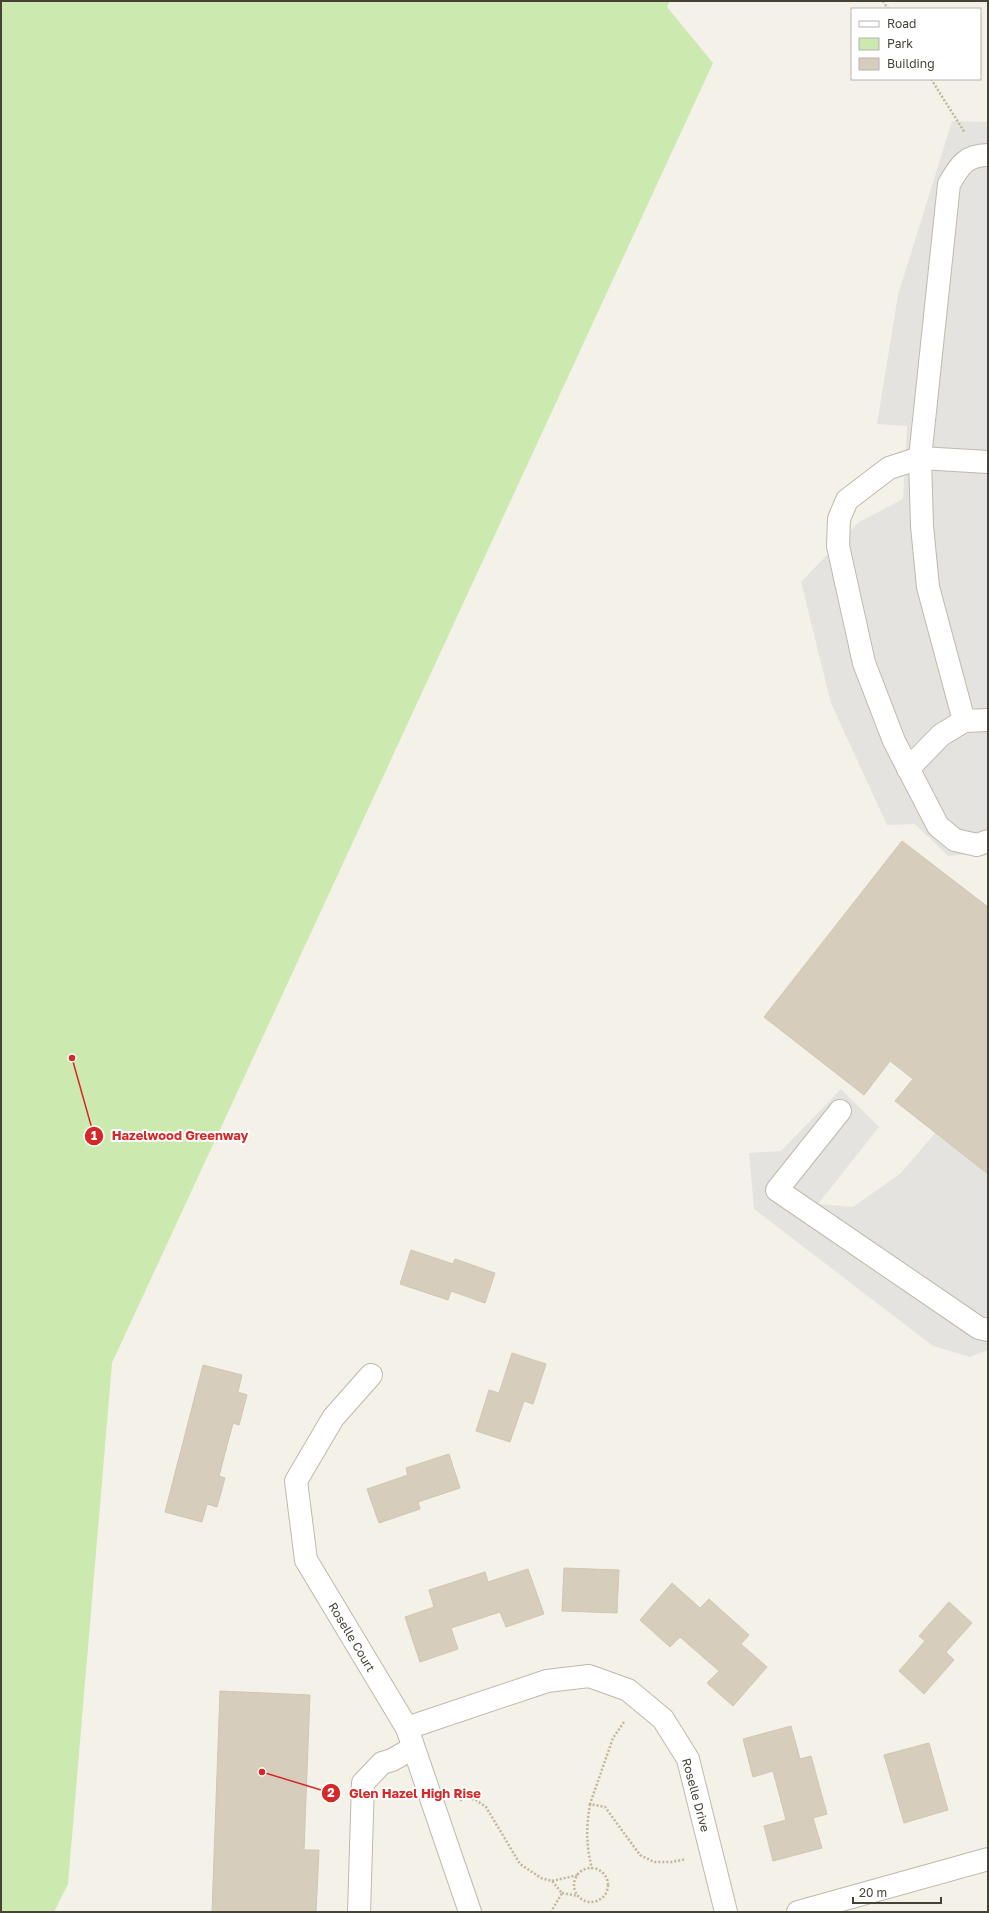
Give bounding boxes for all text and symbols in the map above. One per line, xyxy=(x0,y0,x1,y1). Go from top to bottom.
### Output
legend xyxy=(851,8,981,80)
text: Road xyxy=(887,16,916,31)
text: Park xyxy=(887,36,913,51)
text: Building xyxy=(887,56,935,71)
callout: Hazelwood Greenway xyxy=(84,1123,257,1148)
text: Hazelwood Greenway xyxy=(112,1127,248,1143)
text: 1 xyxy=(91,1128,97,1143)
street label: Roselle Court xyxy=(325,1600,379,1675)
street label: Roselle Drive xyxy=(679,1756,713,1834)
callout: Glen Hazel High Rise xyxy=(321,1781,489,1806)
text: 2 xyxy=(327,1785,335,1800)
text: Glen Hazel High Rise xyxy=(349,1785,481,1801)
scale bar xyxy=(853,1879,941,1905)
text: 20 m xyxy=(859,1885,887,1900)

